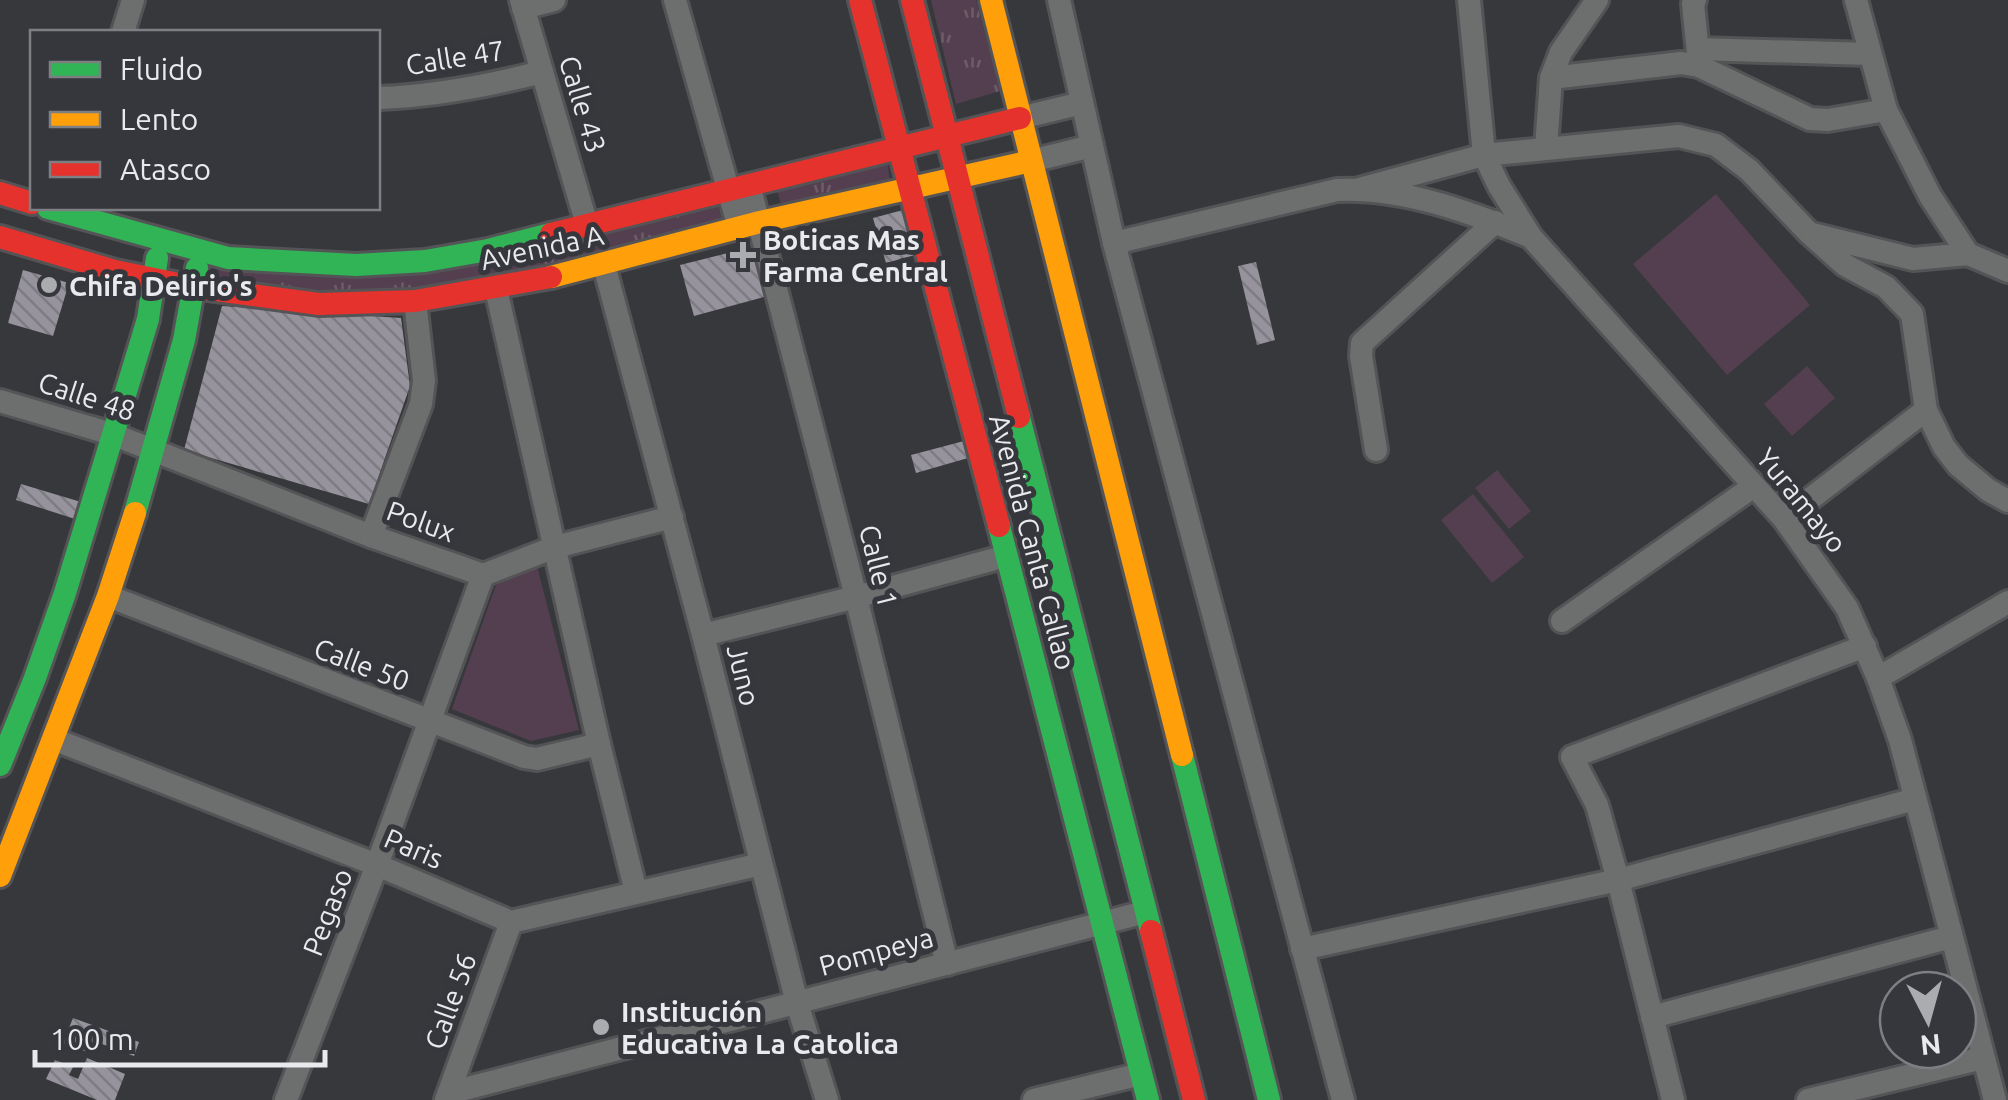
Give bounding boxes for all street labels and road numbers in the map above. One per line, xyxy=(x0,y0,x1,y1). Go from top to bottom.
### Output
street label: Calle 47 xyxy=(403,34,507,80)
street label: Calle 43 xyxy=(554,52,612,156)
street label: Avenida A xyxy=(478,219,606,275)
street label: Calle 48 xyxy=(35,366,139,426)
street label: Avenida Canta Callao xyxy=(984,411,1082,673)
street label: Yuramayo xyxy=(1751,442,1853,558)
street label: Polux xyxy=(383,494,459,548)
street label: Calle 1 xyxy=(854,522,904,610)
street label: Calle 50 xyxy=(310,632,414,696)
street label: Juno xyxy=(721,641,767,709)
street label: Paris xyxy=(380,822,448,874)
street label: Pegaso xyxy=(296,864,358,960)
street label: Pompeya xyxy=(816,921,936,981)
street label: Calle 56 xyxy=(418,949,482,1053)

